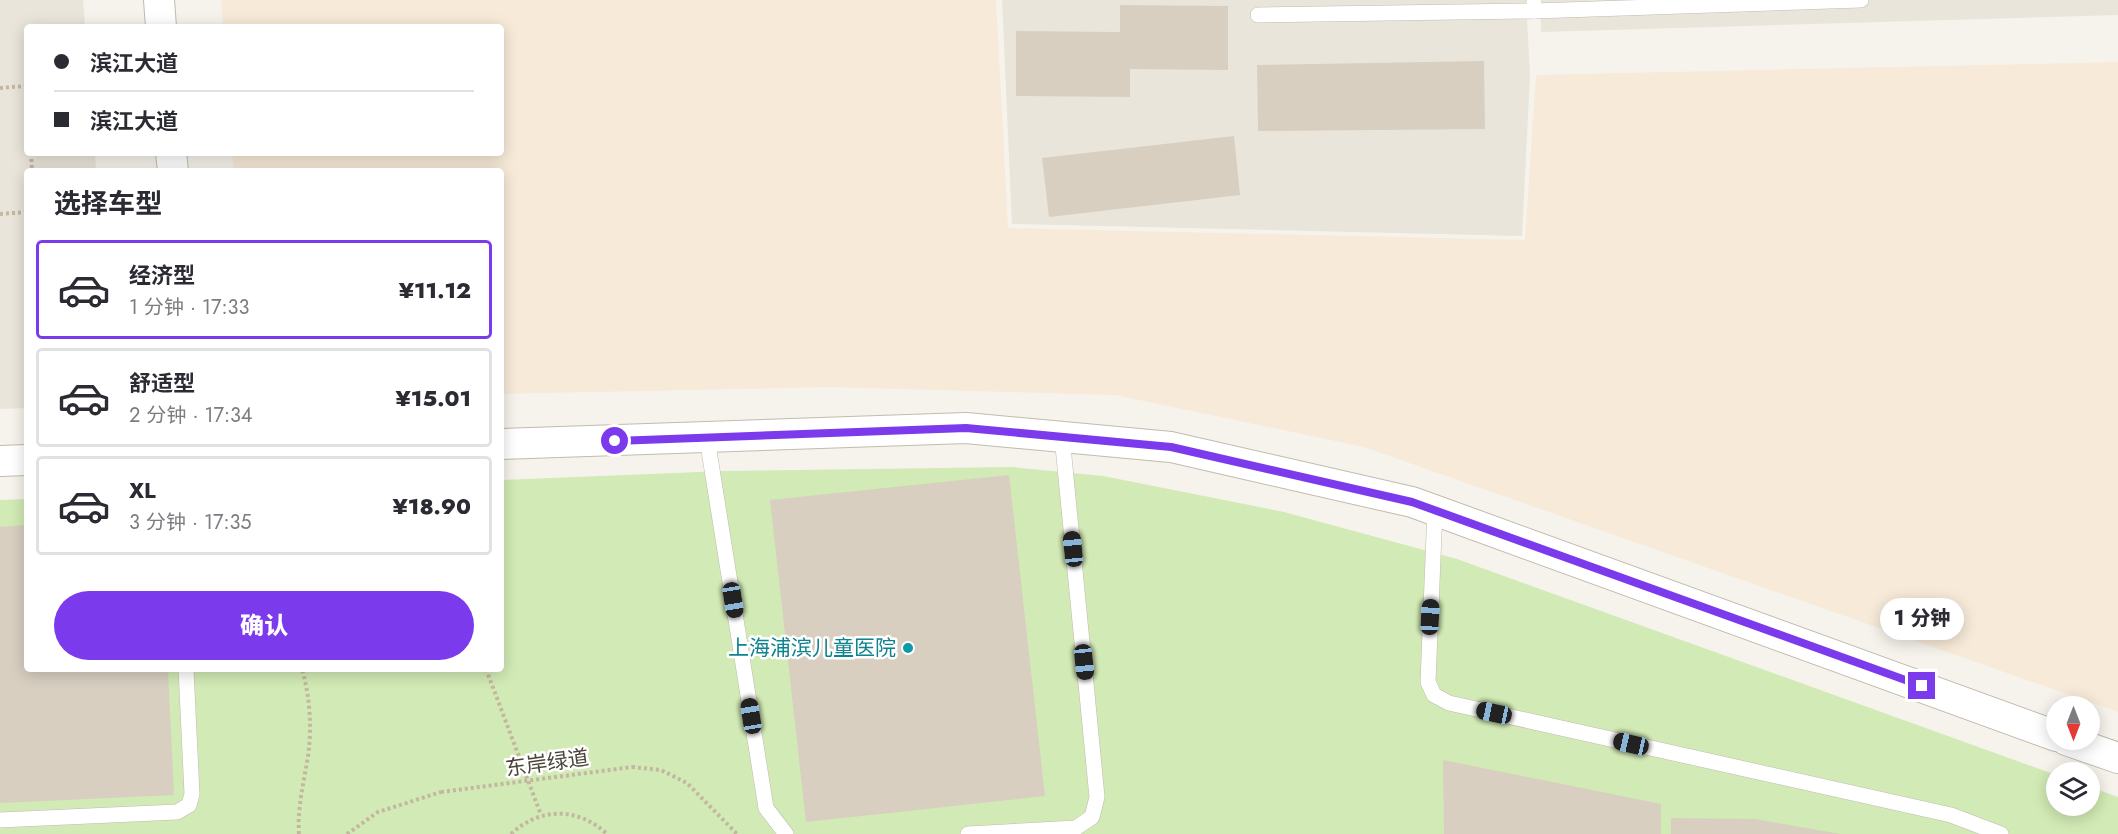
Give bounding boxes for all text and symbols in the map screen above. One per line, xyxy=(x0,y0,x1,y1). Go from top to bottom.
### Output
text: 滨江大道 xyxy=(90,47,178,79)
text: 滨江大道 xyxy=(90,105,178,137)
text: 选择车型 xyxy=(54,184,162,223)
text: 经济型 xyxy=(129,259,195,291)
icon: car xyxy=(57,263,111,317)
text: ¥11.12 xyxy=(399,274,471,306)
text: 1 分钟 · 17:33 xyxy=(129,293,249,322)
text: 舒适型 xyxy=(129,367,195,399)
icon: car xyxy=(57,371,111,425)
text: ¥15.01 xyxy=(396,382,471,414)
text: 2 分钟 · 17:34 xyxy=(129,401,252,430)
route start xyxy=(601,427,628,454)
text: XL xyxy=(129,474,156,506)
icon: car xyxy=(57,479,111,533)
text: ¥18.90 xyxy=(393,490,471,522)
text: 3 分钟 · 17:35 xyxy=(129,508,252,537)
car xyxy=(1062,530,1084,568)
car xyxy=(721,581,745,619)
button: 确认 xyxy=(54,591,474,660)
car xyxy=(1420,599,1440,635)
callout: 1 分钟 xyxy=(1880,599,1964,641)
text: 1 分钟 xyxy=(1894,604,1950,633)
place label: 上海浦滨儿童医院 xyxy=(728,633,896,663)
marker: 上海浦滨儿童医院 xyxy=(901,641,915,655)
car xyxy=(1073,643,1095,681)
route end xyxy=(1908,672,1935,699)
north arrow xyxy=(2046,696,2100,750)
map controls xyxy=(2046,696,2100,816)
car xyxy=(739,697,763,735)
car xyxy=(1475,700,1513,726)
car xyxy=(1611,731,1651,757)
street label: 东岸绿道 xyxy=(503,742,591,784)
button: layers xyxy=(2046,762,2100,816)

